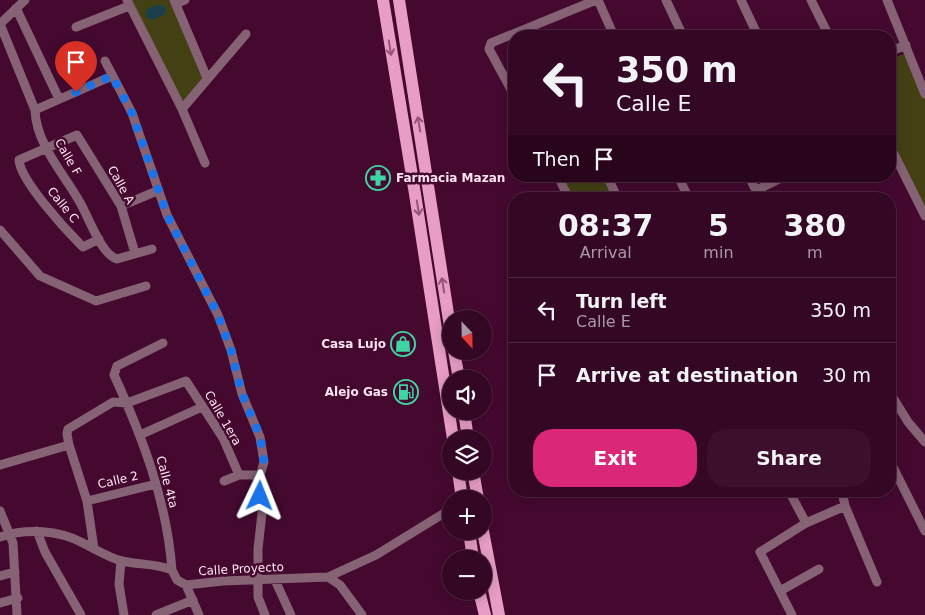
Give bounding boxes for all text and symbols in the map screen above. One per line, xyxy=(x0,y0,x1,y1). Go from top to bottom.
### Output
one-way arrow xyxy=(386,40,396,56)
pin xyxy=(55,41,97,92)
icon: arrive xyxy=(62,48,90,76)
icon: left xyxy=(533,50,598,115)
text: 350 m xyxy=(616,50,738,90)
text: Calle E xyxy=(616,91,692,116)
one-way arrow xyxy=(413,117,423,133)
street label: Calle F xyxy=(52,136,84,178)
icon: arrive xyxy=(590,145,618,173)
text: Then xyxy=(533,148,580,170)
street label: Calle A xyxy=(105,163,138,207)
pharmacy icon: Farmacia Mazan xyxy=(365,165,391,191)
place label: Farmacia Mazan xyxy=(396,171,505,185)
street label: Calle C xyxy=(44,184,82,226)
one-way arrow xyxy=(413,200,423,216)
text: 08:37 xyxy=(558,208,653,243)
text: 5 xyxy=(708,208,729,243)
text: 380 xyxy=(783,208,846,243)
text: Arrival xyxy=(580,243,632,262)
text: min xyxy=(703,243,734,262)
text: m xyxy=(807,243,823,262)
one-way arrow xyxy=(438,277,448,293)
text: Turn left xyxy=(576,290,667,312)
icon: left xyxy=(533,296,561,324)
text: 350 m xyxy=(810,299,871,321)
north arrow xyxy=(442,310,492,360)
map controls xyxy=(442,310,492,600)
text: Calle E xyxy=(576,312,631,331)
shop icon: Casa Lujo xyxy=(390,331,416,357)
place label: Casa Lujo xyxy=(321,337,386,351)
icon: arrive xyxy=(533,361,561,389)
text: Arrive at destination xyxy=(576,364,798,386)
text: 30 m xyxy=(822,364,871,386)
button: sound xyxy=(442,370,492,420)
fuel station icon: Alejo Gas xyxy=(393,379,419,405)
place label: Alejo Gas xyxy=(325,385,388,399)
street label: Calle 1era xyxy=(202,388,244,448)
button: Exit xyxy=(533,429,697,487)
button: Share xyxy=(707,429,871,487)
button: layers xyxy=(442,430,492,480)
street label: Calle 4ta xyxy=(153,454,181,510)
street label: Calle 2 xyxy=(96,469,140,491)
position arrow xyxy=(233,469,285,521)
button: + xyxy=(442,490,492,540)
button: − xyxy=(442,550,492,600)
street label: Calle Proyecto xyxy=(198,560,284,578)

